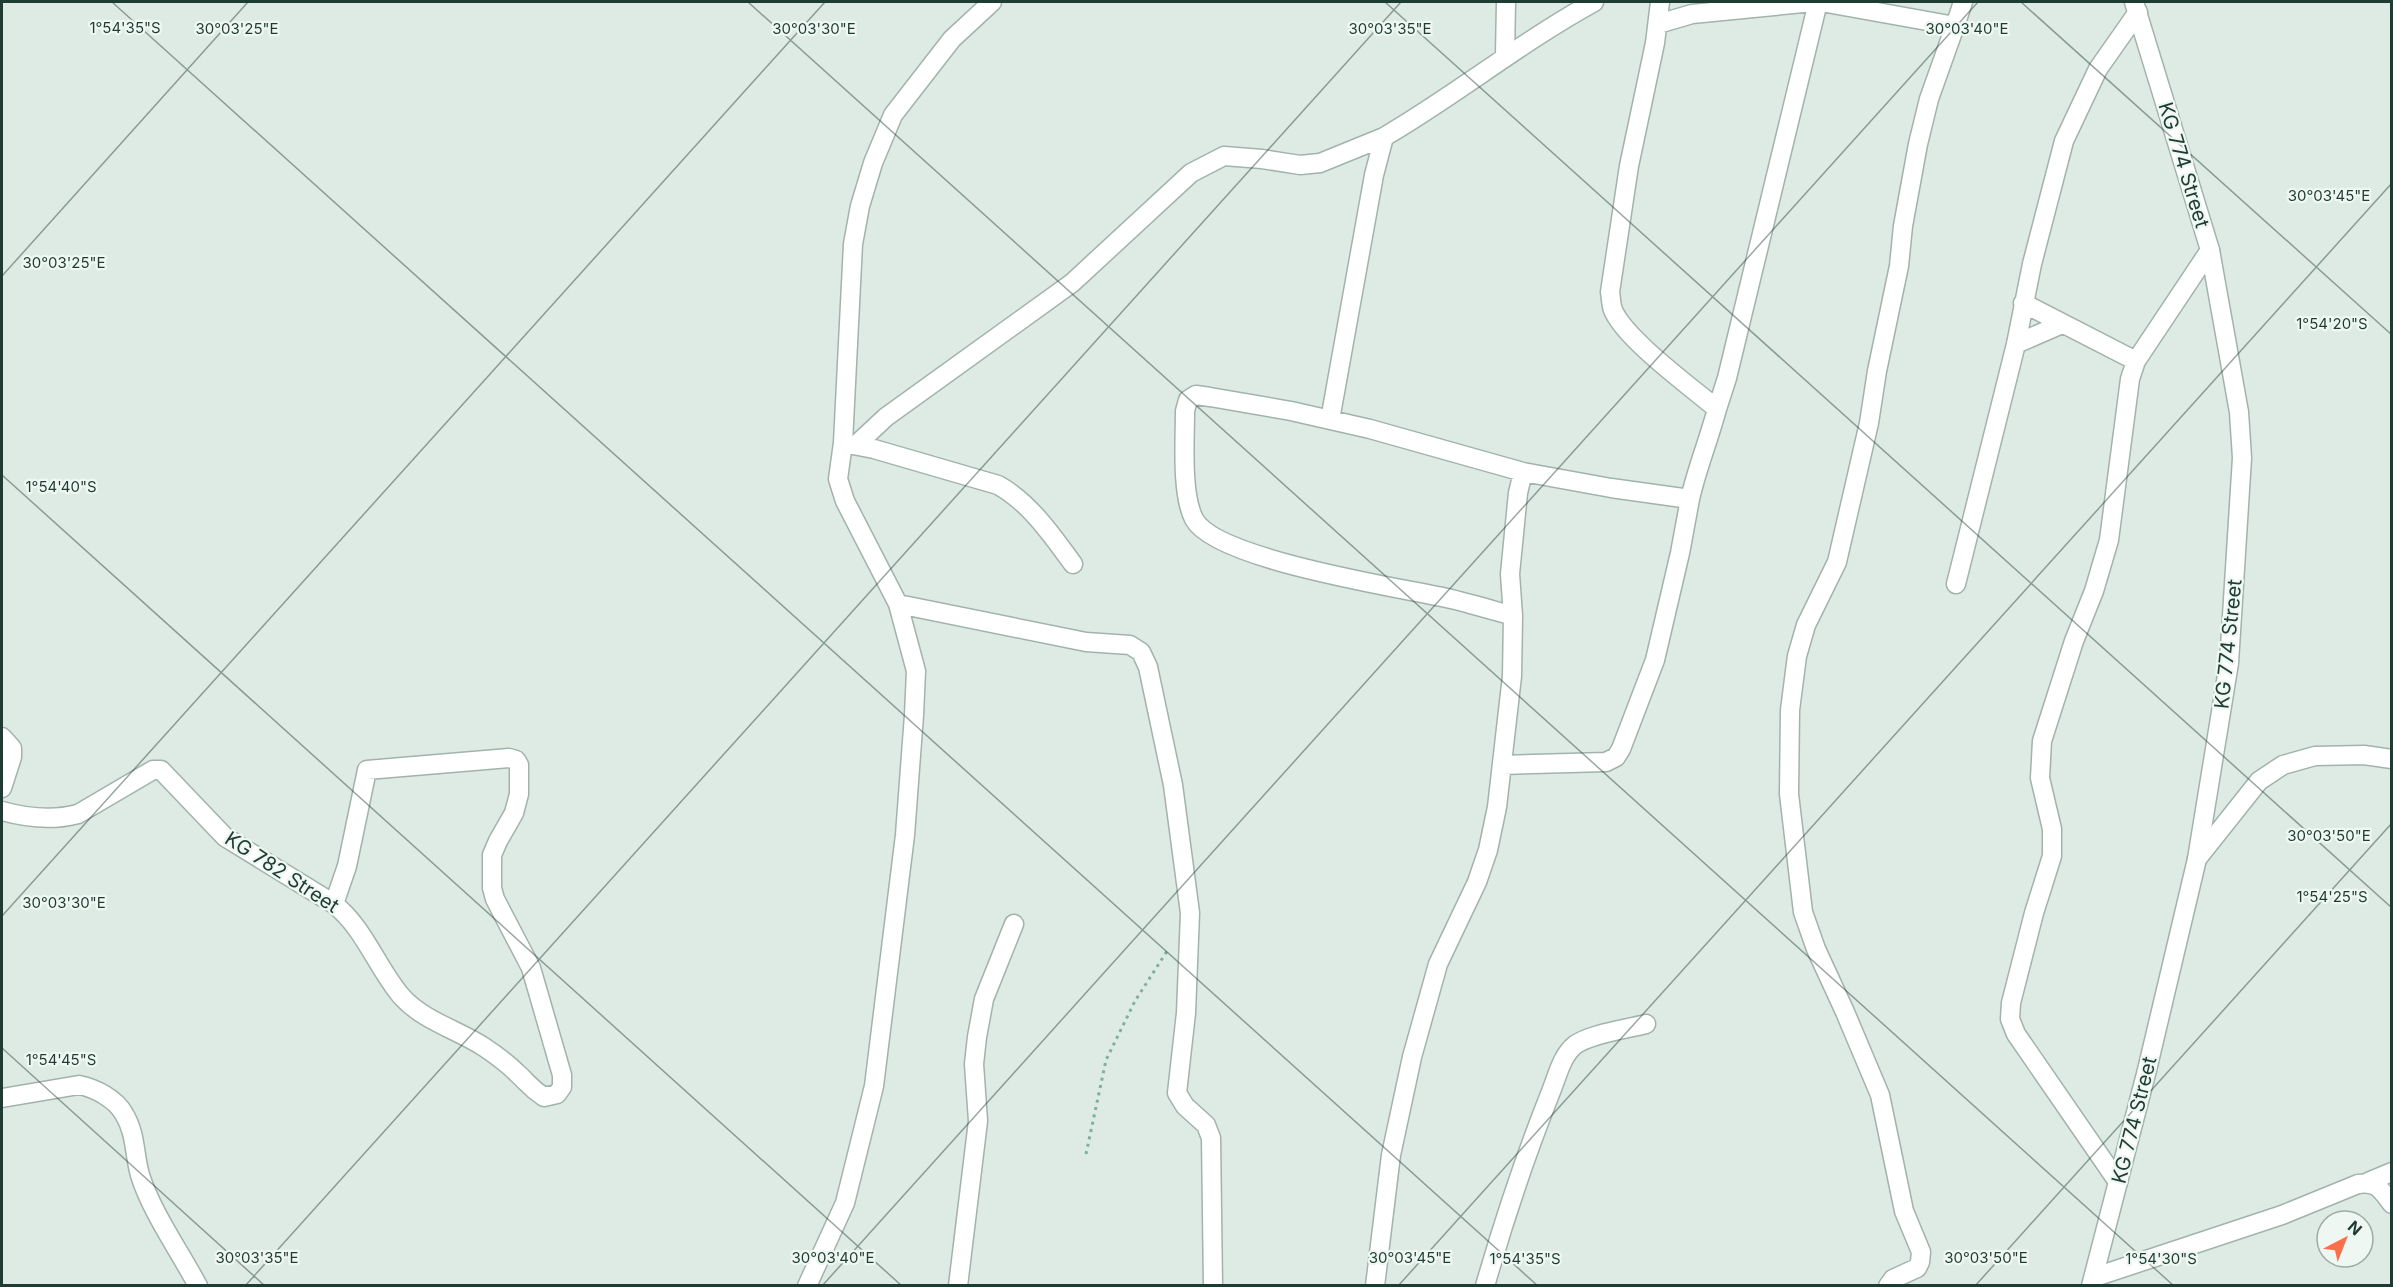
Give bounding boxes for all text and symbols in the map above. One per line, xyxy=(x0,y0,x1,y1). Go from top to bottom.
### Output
text: 1°54'35"S xyxy=(89,18,161,37)
text: 30°03'25"E xyxy=(195,19,279,38)
text: 30°03'30"E xyxy=(772,19,856,38)
text: 30°03'35"E xyxy=(1348,19,1432,38)
text: 30°03'40"E xyxy=(1925,19,2009,38)
street label: KG 774 Street xyxy=(2153,99,2215,231)
text: 30°03'45"E xyxy=(2288,186,2370,205)
text: 30°03'25"E xyxy=(22,253,106,272)
text: 1°54'20"S xyxy=(2296,314,2368,333)
text: 1°54'40"S xyxy=(25,477,97,496)
street label: KG 774 Street xyxy=(2209,578,2247,710)
street label: KG 782 Street xyxy=(221,826,344,918)
text: 30°03'50"E xyxy=(2287,826,2371,845)
text: 1°54'25"S xyxy=(2296,887,2368,906)
text: 30°03'30"E xyxy=(22,893,106,912)
text: 1°54'45"S xyxy=(26,1050,96,1069)
street label: KG 774 Street xyxy=(2107,1054,2161,1186)
north arrow xyxy=(2315,1209,2375,1269)
text: N xyxy=(2344,1216,2366,1239)
text: 30°03'35"E xyxy=(215,1248,299,1267)
text: 30°03'40"E xyxy=(791,1248,875,1267)
text: 30°03'45"E xyxy=(1369,1248,1451,1267)
text: 30°03'50"E xyxy=(1944,1248,2028,1267)
text: 1°54'35"S xyxy=(1489,1249,1561,1268)
text: 1°54'30"S xyxy=(2125,1249,2197,1268)

